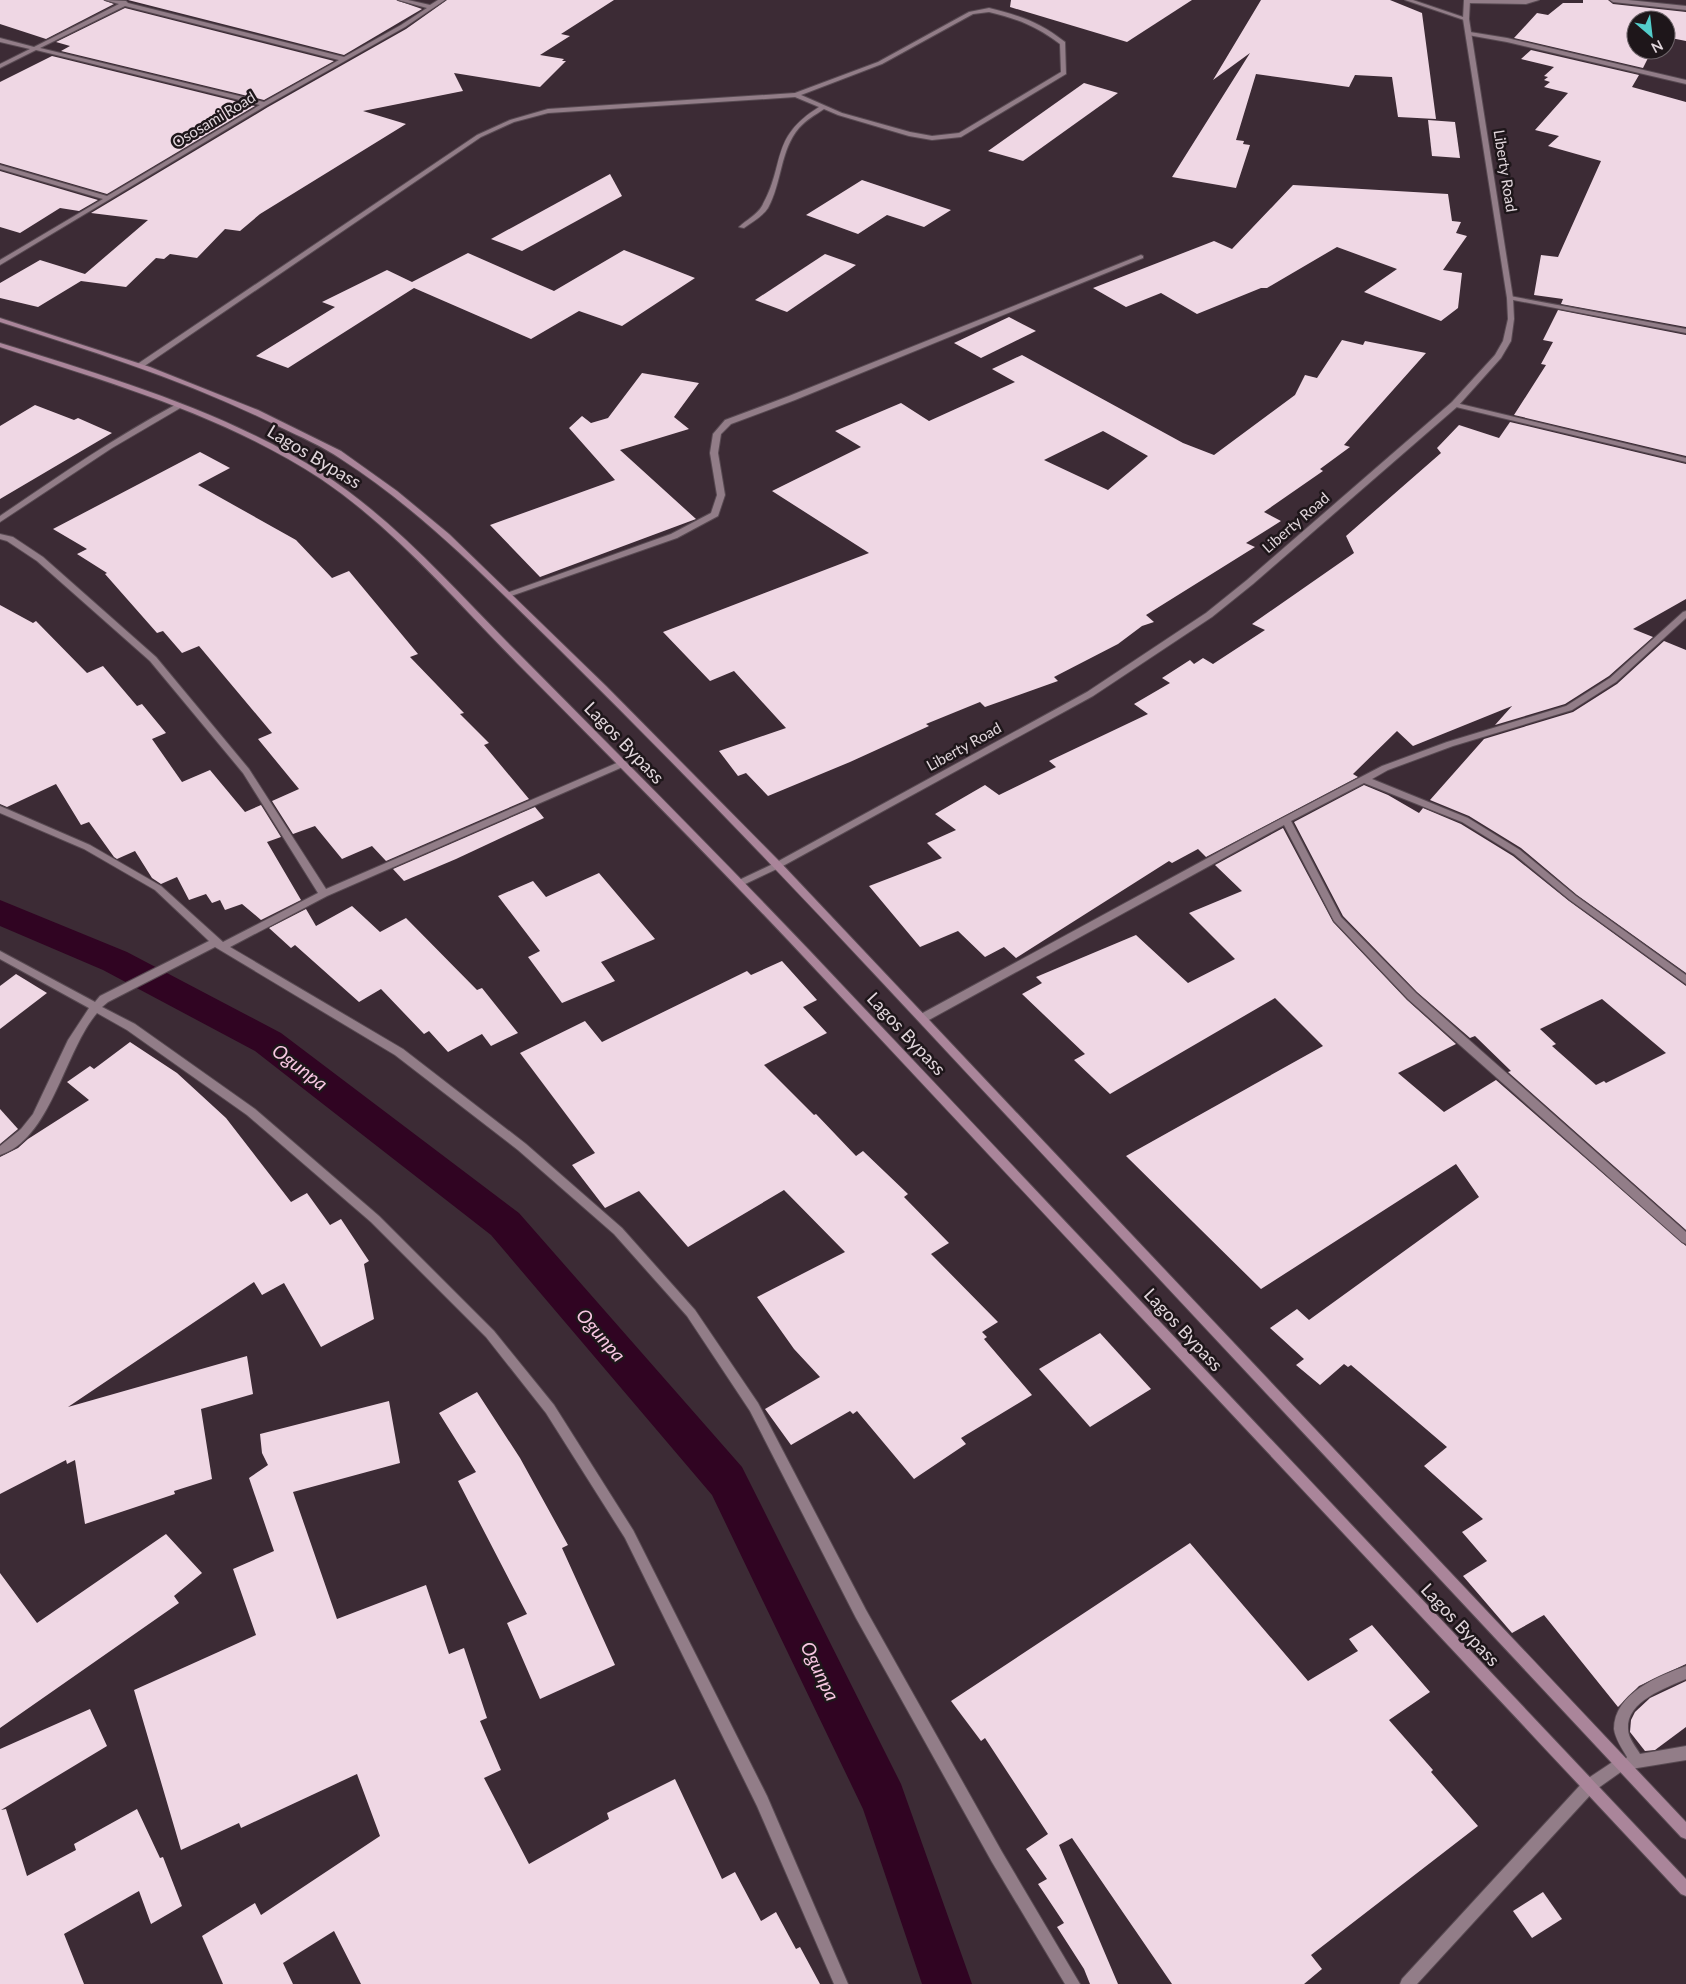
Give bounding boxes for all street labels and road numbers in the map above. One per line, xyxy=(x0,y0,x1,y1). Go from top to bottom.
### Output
street label: Ososami Road xyxy=(169,87,258,151)
street label: Liberty Road xyxy=(1491,128,1521,213)
street label: Lagos Bypass xyxy=(264,420,365,493)
street label: Liberty Road xyxy=(1258,488,1333,556)
street label: Lagos Bypass xyxy=(580,697,669,788)
street label: Liberty Road xyxy=(923,718,1004,774)
street label: Lagos Bypass xyxy=(863,987,951,1079)
street label: Lagos Bypass xyxy=(1140,1283,1228,1375)
street label: Lagos Bypass xyxy=(1417,1578,1505,1670)

